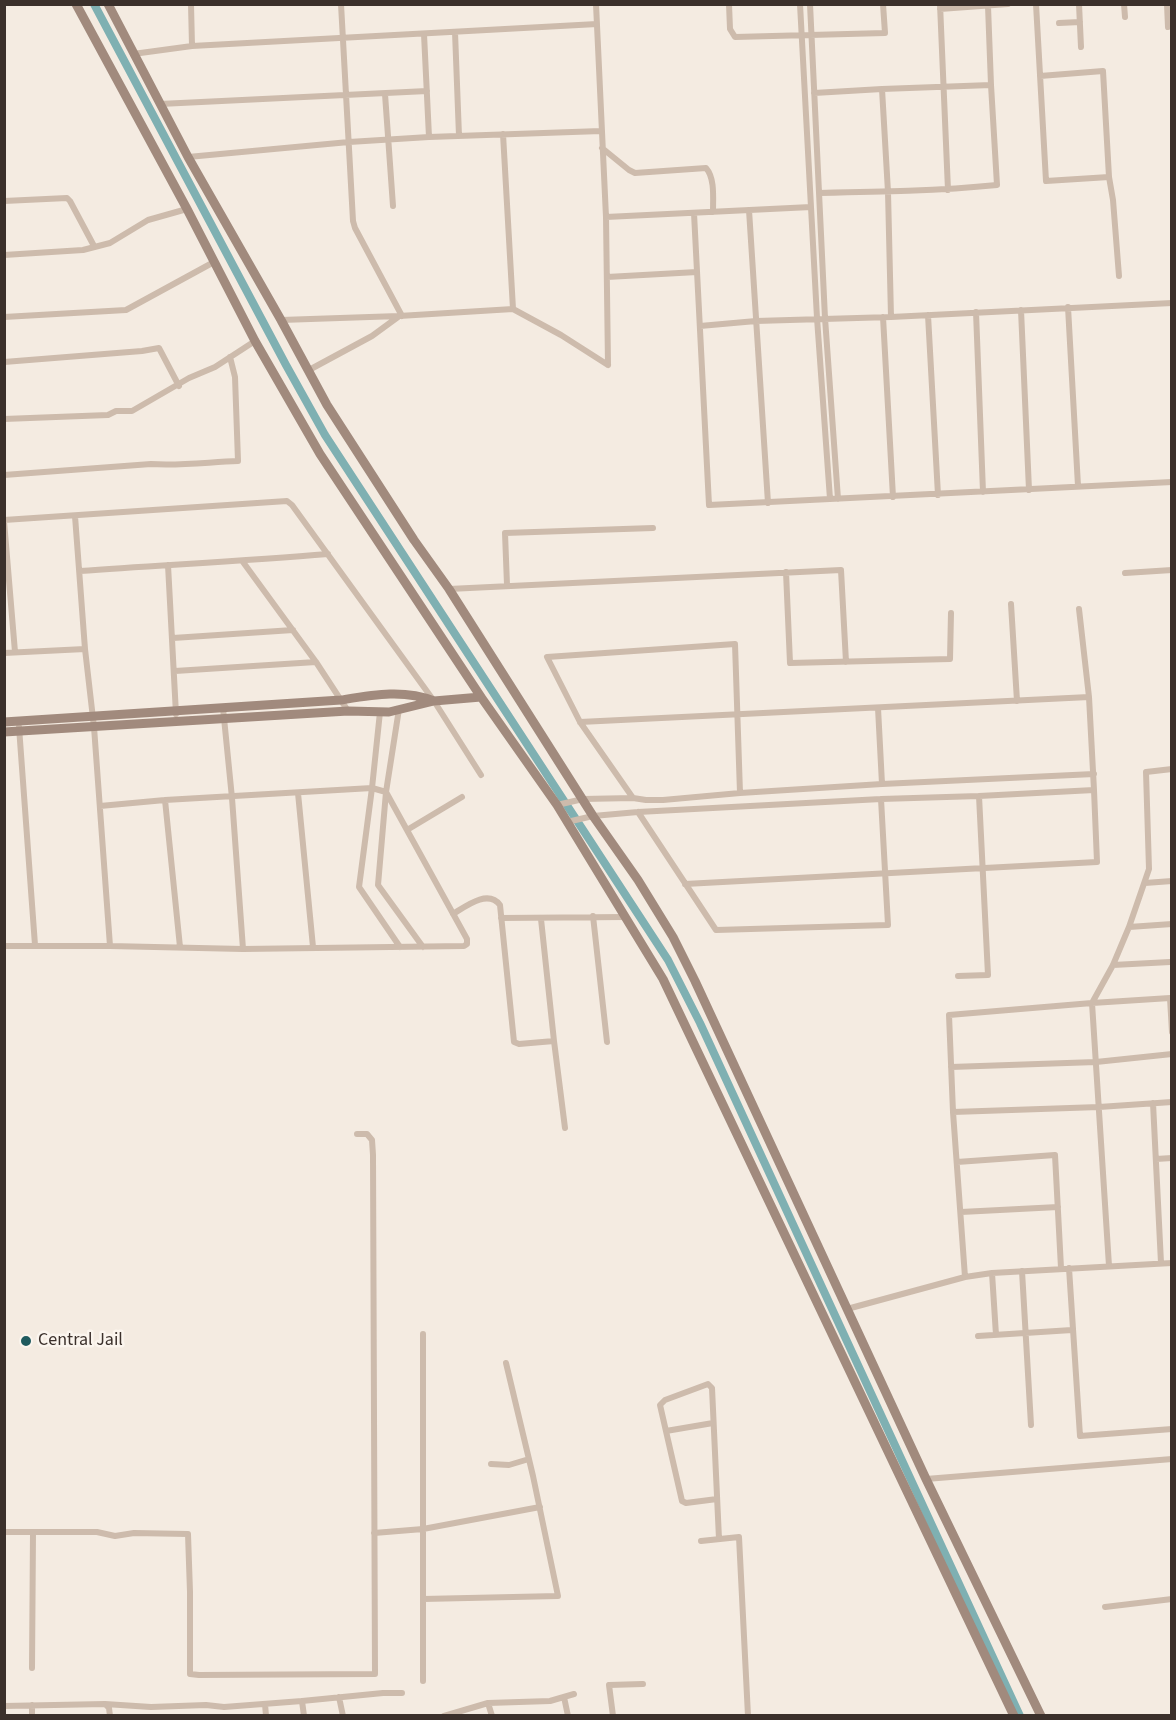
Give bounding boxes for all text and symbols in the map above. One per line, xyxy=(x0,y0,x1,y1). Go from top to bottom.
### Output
place label: Central Jail xyxy=(38,1330,123,1352)
marker: Central Jail xyxy=(19,1334,33,1348)

